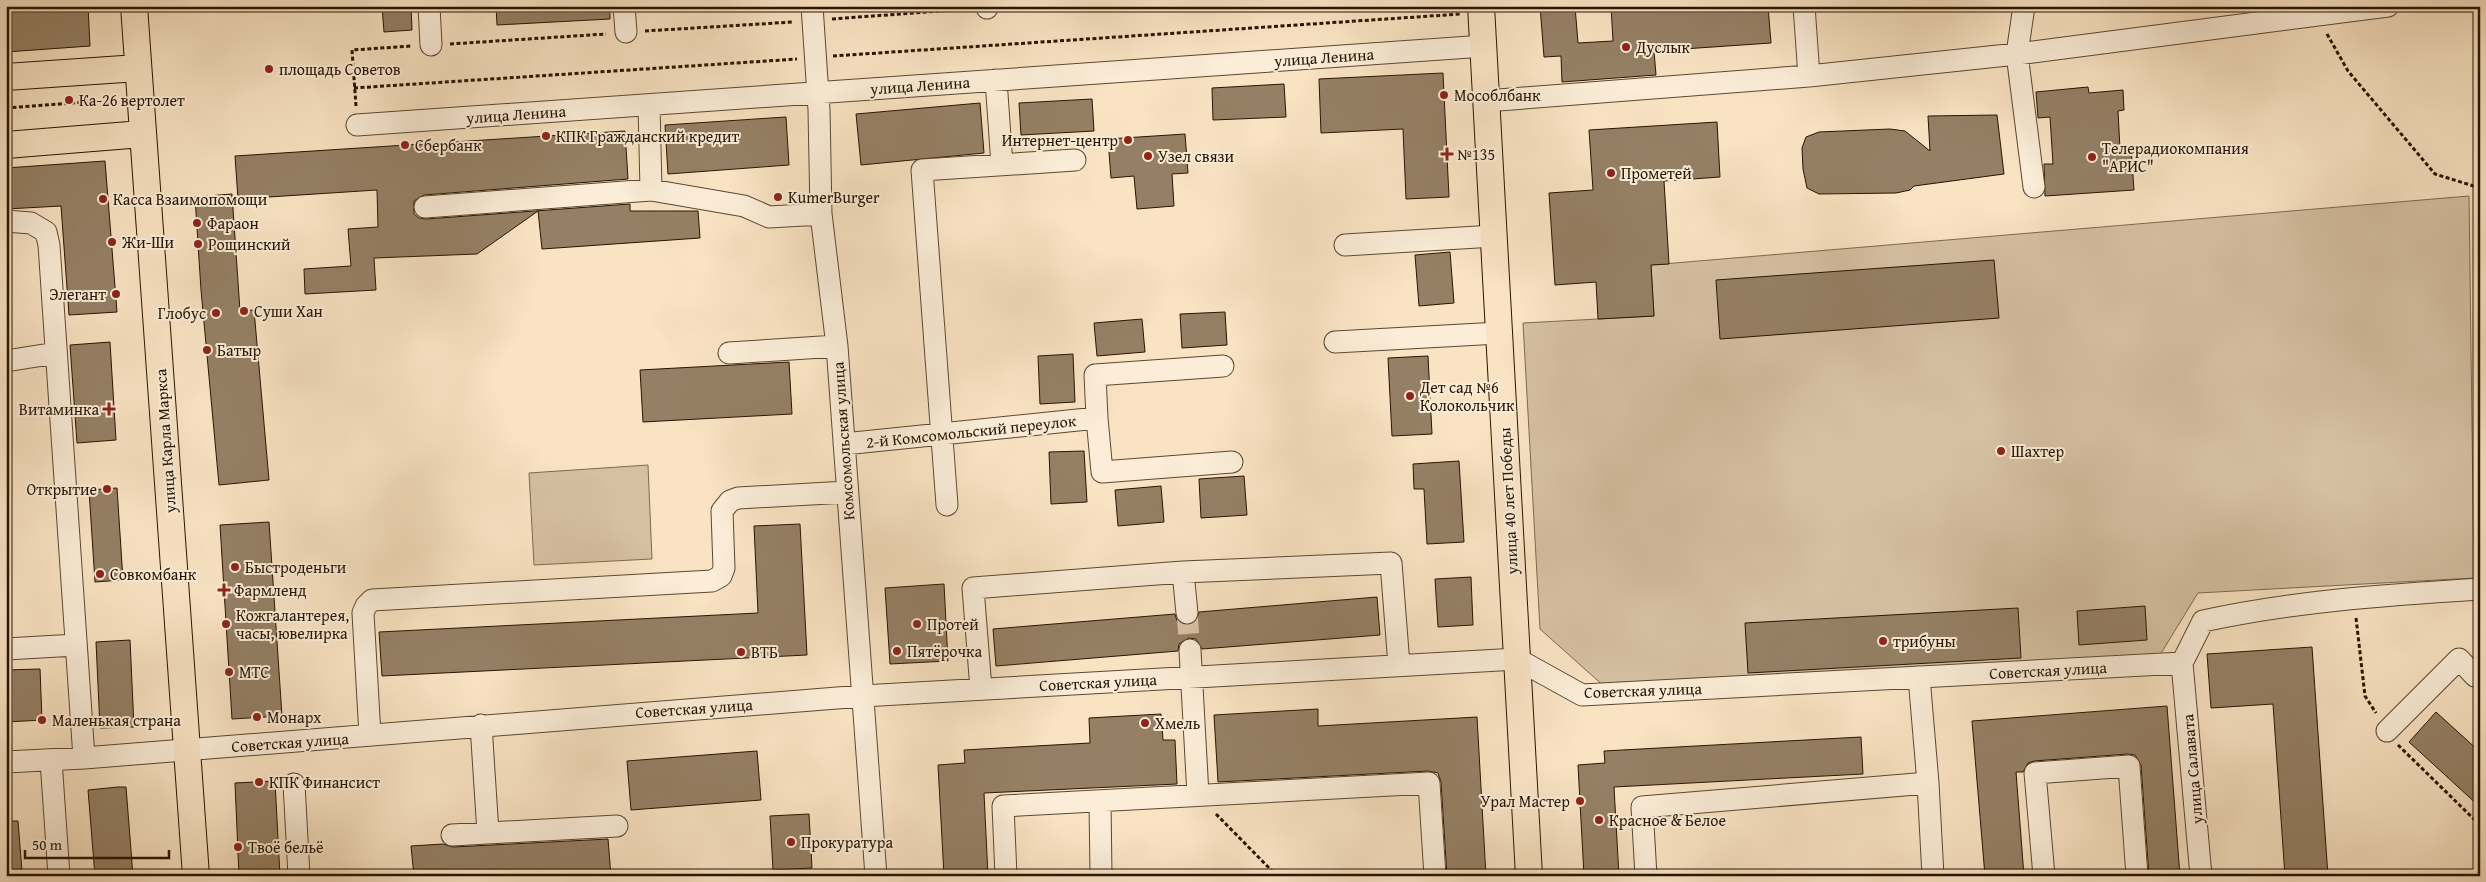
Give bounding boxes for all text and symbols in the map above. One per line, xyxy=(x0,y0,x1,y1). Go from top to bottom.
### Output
place label: Дуслык xyxy=(1635,35,1690,59)
marker: Дуслык xyxy=(1620,41,1632,53)
street label: улица Ленина xyxy=(1272,42,1375,73)
place label: площадь Советов xyxy=(279,57,401,81)
marker: площадь Советов xyxy=(263,63,275,75)
street label: улица Ленина xyxy=(868,70,971,101)
place label: Мособлбанк xyxy=(1454,83,1541,107)
place label: Ка-26 вертолет xyxy=(79,88,185,112)
marker: Мособлбанк xyxy=(1438,89,1450,101)
marker: Ка-26 вертолет xyxy=(63,94,75,106)
street label: улица Ленина xyxy=(464,99,567,130)
place label: КПК Гражданский кредит xyxy=(556,124,740,148)
place label: Интернет-центр xyxy=(1002,128,1118,152)
marker: КПК Гражданский кредит xyxy=(540,130,552,142)
place label: Сбербанк xyxy=(415,133,482,157)
marker: Интернет-центр xyxy=(1122,134,1134,146)
place label: Телерадиокомпания "АРИС" xyxy=(2102,136,2249,178)
marker: Сбербанк xyxy=(399,139,411,151)
place label: №135 xyxy=(1457,142,1495,166)
place label: Узел связи xyxy=(1158,144,1234,168)
marker: №135 xyxy=(1441,148,1453,160)
marker: Узел связи xyxy=(1142,150,1154,162)
marker: Телерадиокомпания "АРИС" xyxy=(2086,151,2098,163)
place label: Прометей xyxy=(1621,161,1692,185)
marker: Прометей xyxy=(1605,167,1617,179)
place label: KumerBurger xyxy=(788,185,880,209)
place label: Касса Взаимопомощи xyxy=(113,187,268,211)
marker: KumerBurger xyxy=(772,191,784,203)
marker: Касса Взаимопомощи xyxy=(97,193,109,205)
place label: Фараон xyxy=(207,211,259,235)
marker: Фараон xyxy=(191,217,203,229)
place label: Жи-Ши xyxy=(121,230,175,254)
place label: Рощинский xyxy=(208,232,291,256)
marker: Жи-Ши xyxy=(106,236,118,248)
marker: Рощинский xyxy=(192,238,204,250)
place label: Элегант xyxy=(49,282,106,306)
marker: Элегант xyxy=(110,288,122,300)
place label: Суши Хан xyxy=(254,299,323,323)
place label: Глобус xyxy=(158,301,206,325)
marker: Суши Хан xyxy=(238,305,250,317)
marker: Глобус xyxy=(210,307,222,319)
place label: Батыр xyxy=(217,338,262,362)
marker: Батыр xyxy=(201,344,213,356)
street label: Комсомольская улица xyxy=(825,361,861,521)
street label: улица Карла Маркса xyxy=(148,368,182,515)
place label: Дет сад №6 Колокольчик xyxy=(1419,375,1515,417)
marker: Дет сад №6 Колокольчик xyxy=(1404,390,1416,402)
place label: Витаминка xyxy=(19,397,99,421)
marker: Витаминка xyxy=(103,403,115,415)
street label: 2-й Комсомольский переулок xyxy=(865,408,1078,454)
street label: улица 40 лет Победы xyxy=(1492,427,1524,576)
place label: Шахтер xyxy=(2011,439,2064,463)
marker: Шахтер xyxy=(1995,445,2007,457)
place label: Открытие xyxy=(27,477,97,501)
marker: Открытие xyxy=(101,483,113,495)
place label: Быстроденьги xyxy=(245,555,347,579)
marker: Быстроденьги xyxy=(229,561,241,573)
place label: Совкомбанк xyxy=(110,562,197,586)
marker: Совкомбанк xyxy=(94,568,106,580)
place label: Фармленд xyxy=(234,578,307,602)
marker: Фармленд xyxy=(218,584,230,596)
place label: Кожгалантерея, часы, ювелирка xyxy=(236,603,349,645)
place label: Протей xyxy=(927,612,979,636)
marker: Кожгалантерея, часы, ювелирка xyxy=(220,618,232,630)
marker: Протей xyxy=(911,618,923,630)
place label: трибуны xyxy=(1893,629,1956,653)
marker: трибуны xyxy=(1877,635,1889,647)
place label: Пятёрочка xyxy=(907,639,982,663)
place label: ВТБ xyxy=(751,640,778,664)
marker: Пятёрочка xyxy=(891,645,903,657)
marker: ВТБ xyxy=(735,646,747,658)
street label: Советская улица xyxy=(1989,655,2108,685)
place label: МТС xyxy=(239,660,270,684)
marker: МТС xyxy=(223,666,235,678)
street label: Советская улица xyxy=(1039,667,1158,697)
street label: Советская улица xyxy=(1584,676,1703,704)
street label: Советская улица xyxy=(634,692,754,724)
place label: Монарх xyxy=(267,705,322,729)
place label: Маленькая страна xyxy=(52,708,181,732)
marker: Монарх xyxy=(251,711,263,723)
place label: Хмель xyxy=(1155,711,1201,735)
street label: улица Салавата xyxy=(2175,713,2209,826)
marker: Маленькая страна xyxy=(36,714,48,726)
marker: Хмель xyxy=(1139,717,1151,729)
street label: Советская улица xyxy=(230,726,350,758)
place label: КПК Финансист xyxy=(269,770,380,794)
marker: КПК Финансист xyxy=(253,776,265,788)
place label: Урал Мастер xyxy=(1481,789,1570,813)
marker: Урал Мастер xyxy=(1574,795,1586,807)
place label: Красное & Белое xyxy=(1609,808,1726,832)
marker: Красное & Белое xyxy=(1593,814,1605,826)
scale bar xyxy=(25,827,169,859)
place label: Прокуратура xyxy=(801,830,893,854)
text: 50 m xyxy=(32,834,63,855)
place label: Твоё бельё xyxy=(248,835,324,859)
marker: Прокуратура xyxy=(785,836,797,848)
marker: Твоё бельё xyxy=(232,841,244,853)

